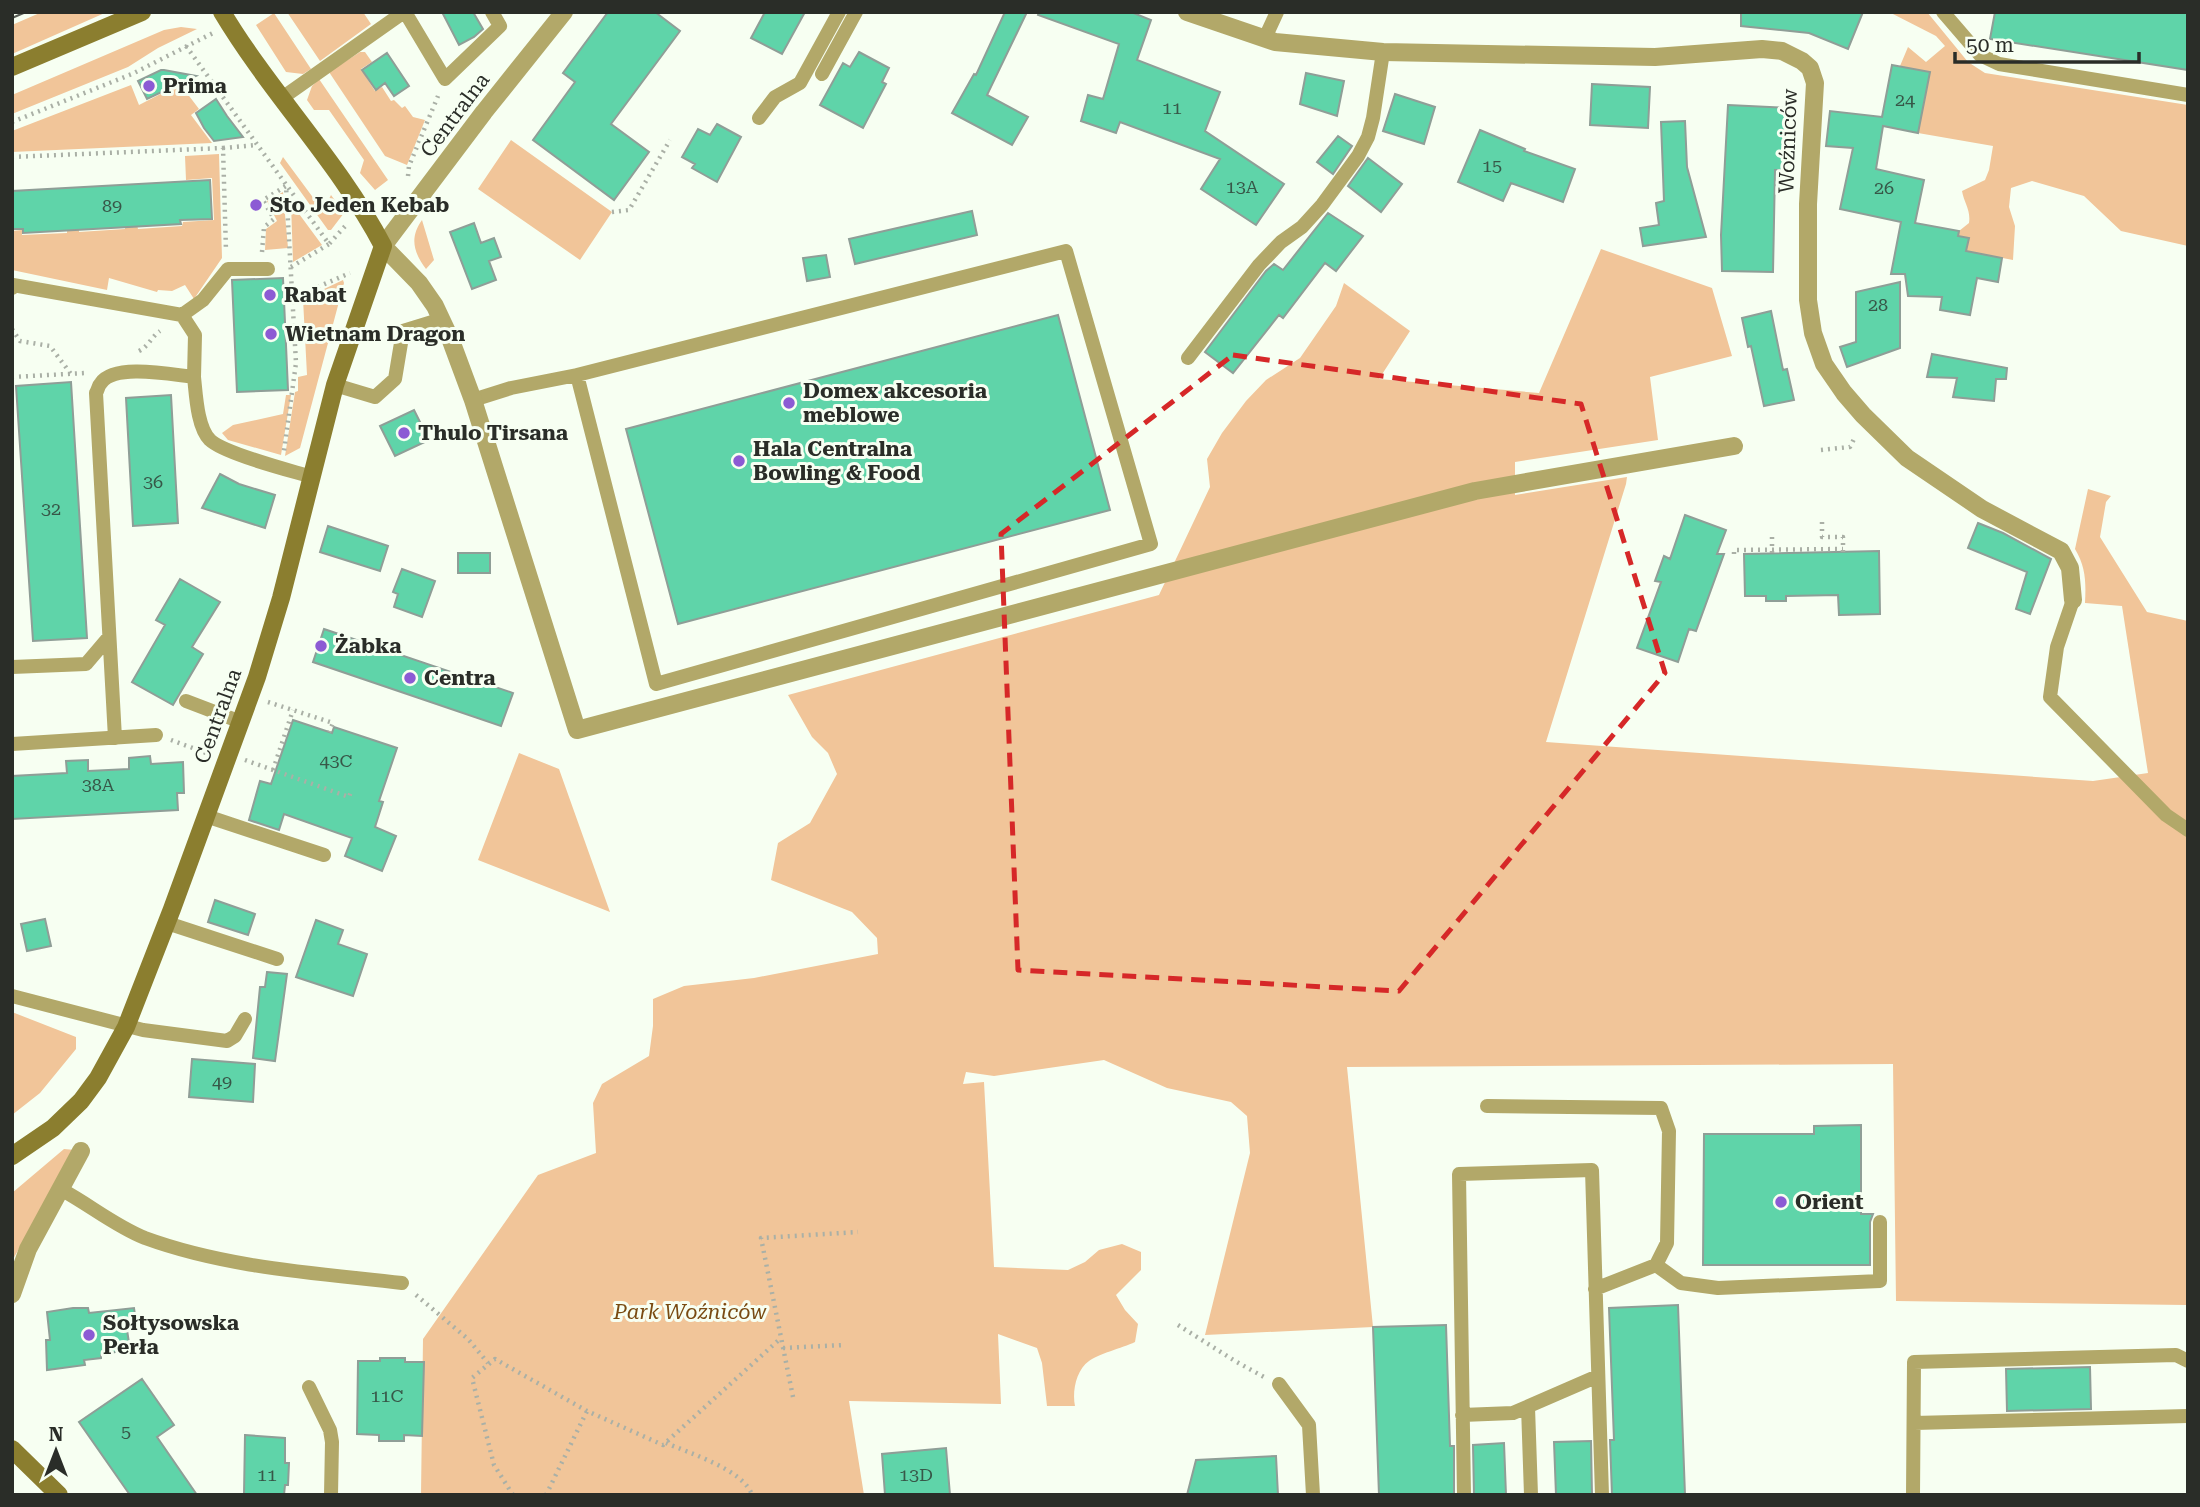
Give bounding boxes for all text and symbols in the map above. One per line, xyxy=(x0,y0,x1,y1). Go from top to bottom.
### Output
scale bar xyxy=(1955,21,2139,65)
text: 50 m xyxy=(1966,33,2014,57)
street label: Centralna xyxy=(416,68,495,162)
place label: Prima xyxy=(163,74,228,98)
marker: Prima xyxy=(141,78,157,94)
street label: Woźniców xyxy=(1774,87,1802,194)
house number: 24 xyxy=(1895,89,1915,110)
house number: 11 xyxy=(1162,97,1182,118)
house number: 15 xyxy=(1482,155,1502,176)
house number: 13A xyxy=(1226,176,1259,197)
house number: 26 xyxy=(1874,177,1894,198)
place label: Sto Jeden Kebab xyxy=(270,193,449,217)
house number: 89 xyxy=(102,195,122,216)
marker: Sto Jeden Kebab xyxy=(248,197,264,213)
place label: Rabat xyxy=(284,283,347,307)
marker: Rabat xyxy=(262,287,278,303)
house number: 28 xyxy=(1868,294,1888,315)
place label: Wietnam Dragon xyxy=(285,322,465,346)
marker: Wietnam Dragon xyxy=(263,326,279,342)
place label: Domex akcesoria meblowe xyxy=(803,379,988,427)
marker: Domex akcesoria meblowe xyxy=(781,395,797,411)
place label: Thulo Tirsana xyxy=(418,421,569,445)
marker: Thulo Tirsana xyxy=(396,425,412,441)
place label: Hala Centralna Bowling & Food xyxy=(753,437,920,485)
marker: Hala Centralna Bowling & Food xyxy=(731,453,747,469)
house number: 36 xyxy=(143,471,163,492)
house number: 32 xyxy=(41,498,61,519)
place label: Żabka xyxy=(335,633,402,658)
marker: Żabka xyxy=(313,638,329,654)
street label: Centralna xyxy=(190,665,246,767)
place label: Centra xyxy=(424,666,496,690)
marker: Centra xyxy=(402,670,418,686)
house number: 43C xyxy=(319,750,353,771)
house number: 38A xyxy=(82,774,115,795)
house number: 49 xyxy=(212,1071,232,1092)
place label: Orient xyxy=(1795,1190,1864,1214)
marker: Orient xyxy=(1773,1194,1789,1210)
park label: Park Woźniców xyxy=(612,1300,767,1324)
place label: Sołtysowska Perła xyxy=(103,1311,240,1359)
marker: Sołtysowska Perła xyxy=(81,1327,97,1343)
house number: 11C xyxy=(370,1385,404,1406)
north arrow xyxy=(21,1416,91,1486)
house number: 5 xyxy=(121,1421,131,1442)
text: N xyxy=(49,1423,64,1446)
house number: 11 xyxy=(257,1464,277,1485)
house number: 13D xyxy=(899,1464,933,1485)

